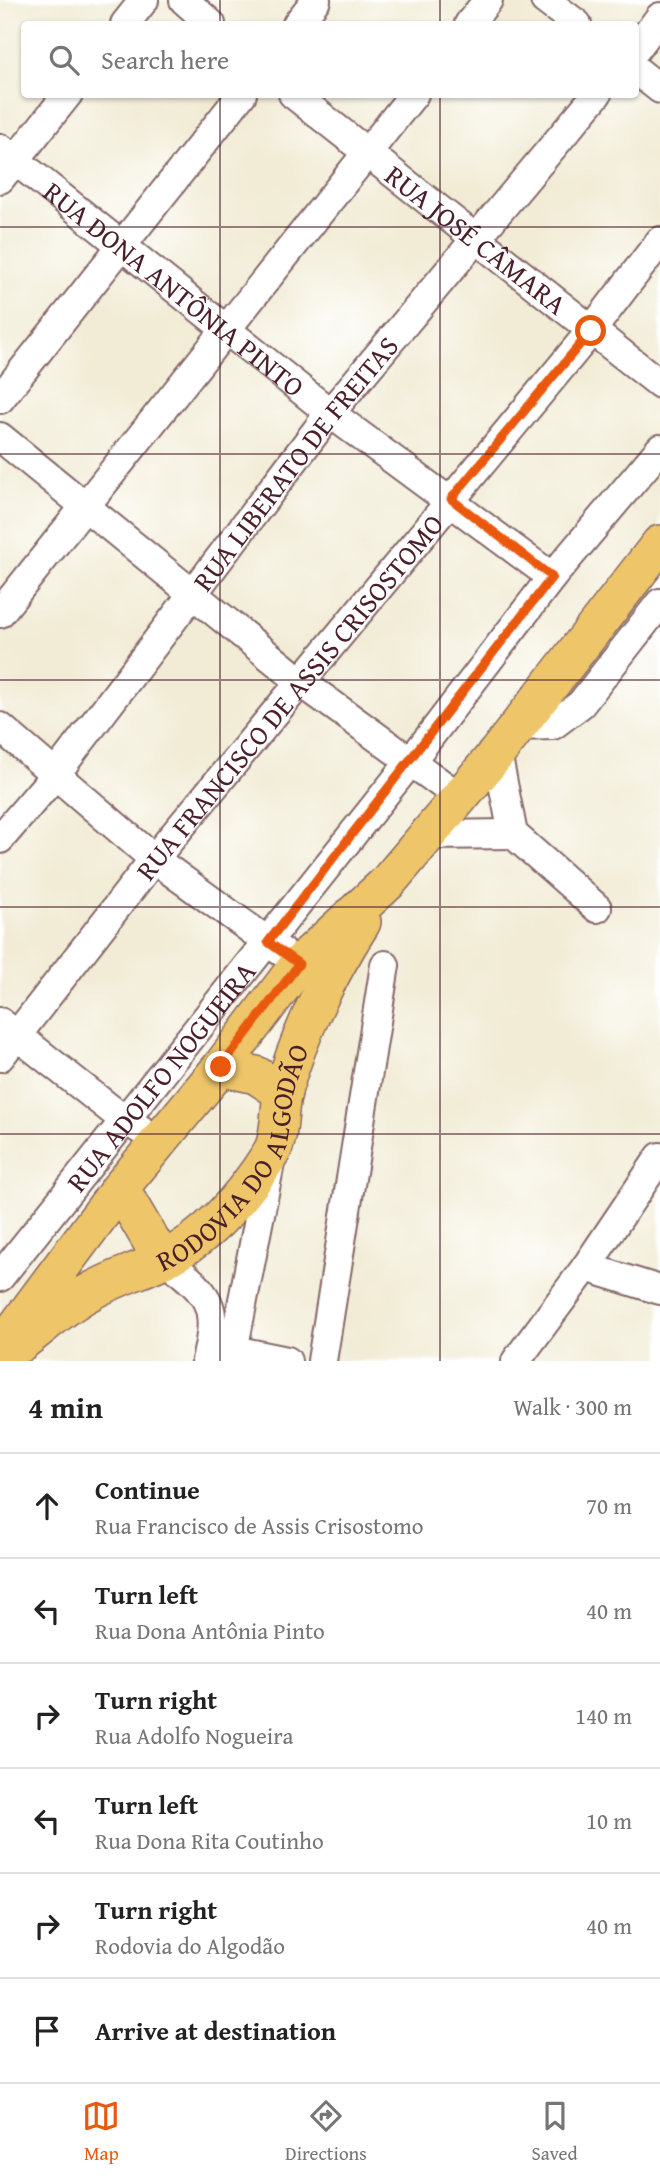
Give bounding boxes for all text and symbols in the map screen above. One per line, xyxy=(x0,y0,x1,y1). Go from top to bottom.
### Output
search box xyxy=(21,21,639,98)
text: Search here xyxy=(101,40,229,79)
icon: search xyxy=(45,41,83,79)
street label: RUA JOSÉ CÂMARA xyxy=(377,154,576,324)
street label: RUA DONA ANTÔNIA PINTO xyxy=(35,171,314,406)
route start xyxy=(575,315,606,346)
street label: RUA LIBERATO DE FREITAS xyxy=(182,326,407,599)
street label: RUA FRANCISCO DE ASSIS CRISOSTOMO xyxy=(125,504,453,888)
street label: RUA ADOLFO NOGUEIRA xyxy=(56,952,265,1200)
street label: RODOVIA DO ALGODÃO xyxy=(149,1038,318,1281)
route end xyxy=(205,1051,236,1082)
text: 4 min xyxy=(28,1385,103,1429)
text: Walk · 300 m xyxy=(513,1390,632,1423)
text: Continue xyxy=(95,1470,200,1509)
icon: ahead xyxy=(28,1487,66,1525)
text: 70 m xyxy=(586,1489,632,1522)
text: Rua Francisco de Assis Crisostomo xyxy=(95,1509,423,1542)
text: Turn left xyxy=(95,1575,198,1614)
icon: left xyxy=(28,1592,66,1630)
text: 40 m xyxy=(586,1594,632,1627)
text: Rua Dona Antônia Pinto xyxy=(95,1614,325,1647)
text: Turn right xyxy=(95,1680,217,1719)
icon: right xyxy=(28,1697,66,1735)
text: 140 m xyxy=(575,1699,632,1732)
text: Rua Adolfo Nogueira xyxy=(95,1719,293,1752)
text: Turn left xyxy=(95,1785,198,1824)
icon: left xyxy=(28,1802,66,1840)
text: 10 m xyxy=(586,1804,632,1837)
text: Rua Dona Rita Coutinho xyxy=(95,1824,324,1857)
text: Turn right xyxy=(95,1890,217,1929)
icon: right xyxy=(28,1907,66,1945)
text: 40 m xyxy=(586,1909,632,1942)
text: Rodovia do Algodão xyxy=(95,1929,285,1962)
text: Arrive at destination xyxy=(95,2011,336,2050)
icon: arrive xyxy=(28,2012,66,2050)
tab: Map xyxy=(82,2097,120,2167)
tab: Directions xyxy=(285,2097,367,2167)
tab: Saved xyxy=(532,2097,578,2167)

